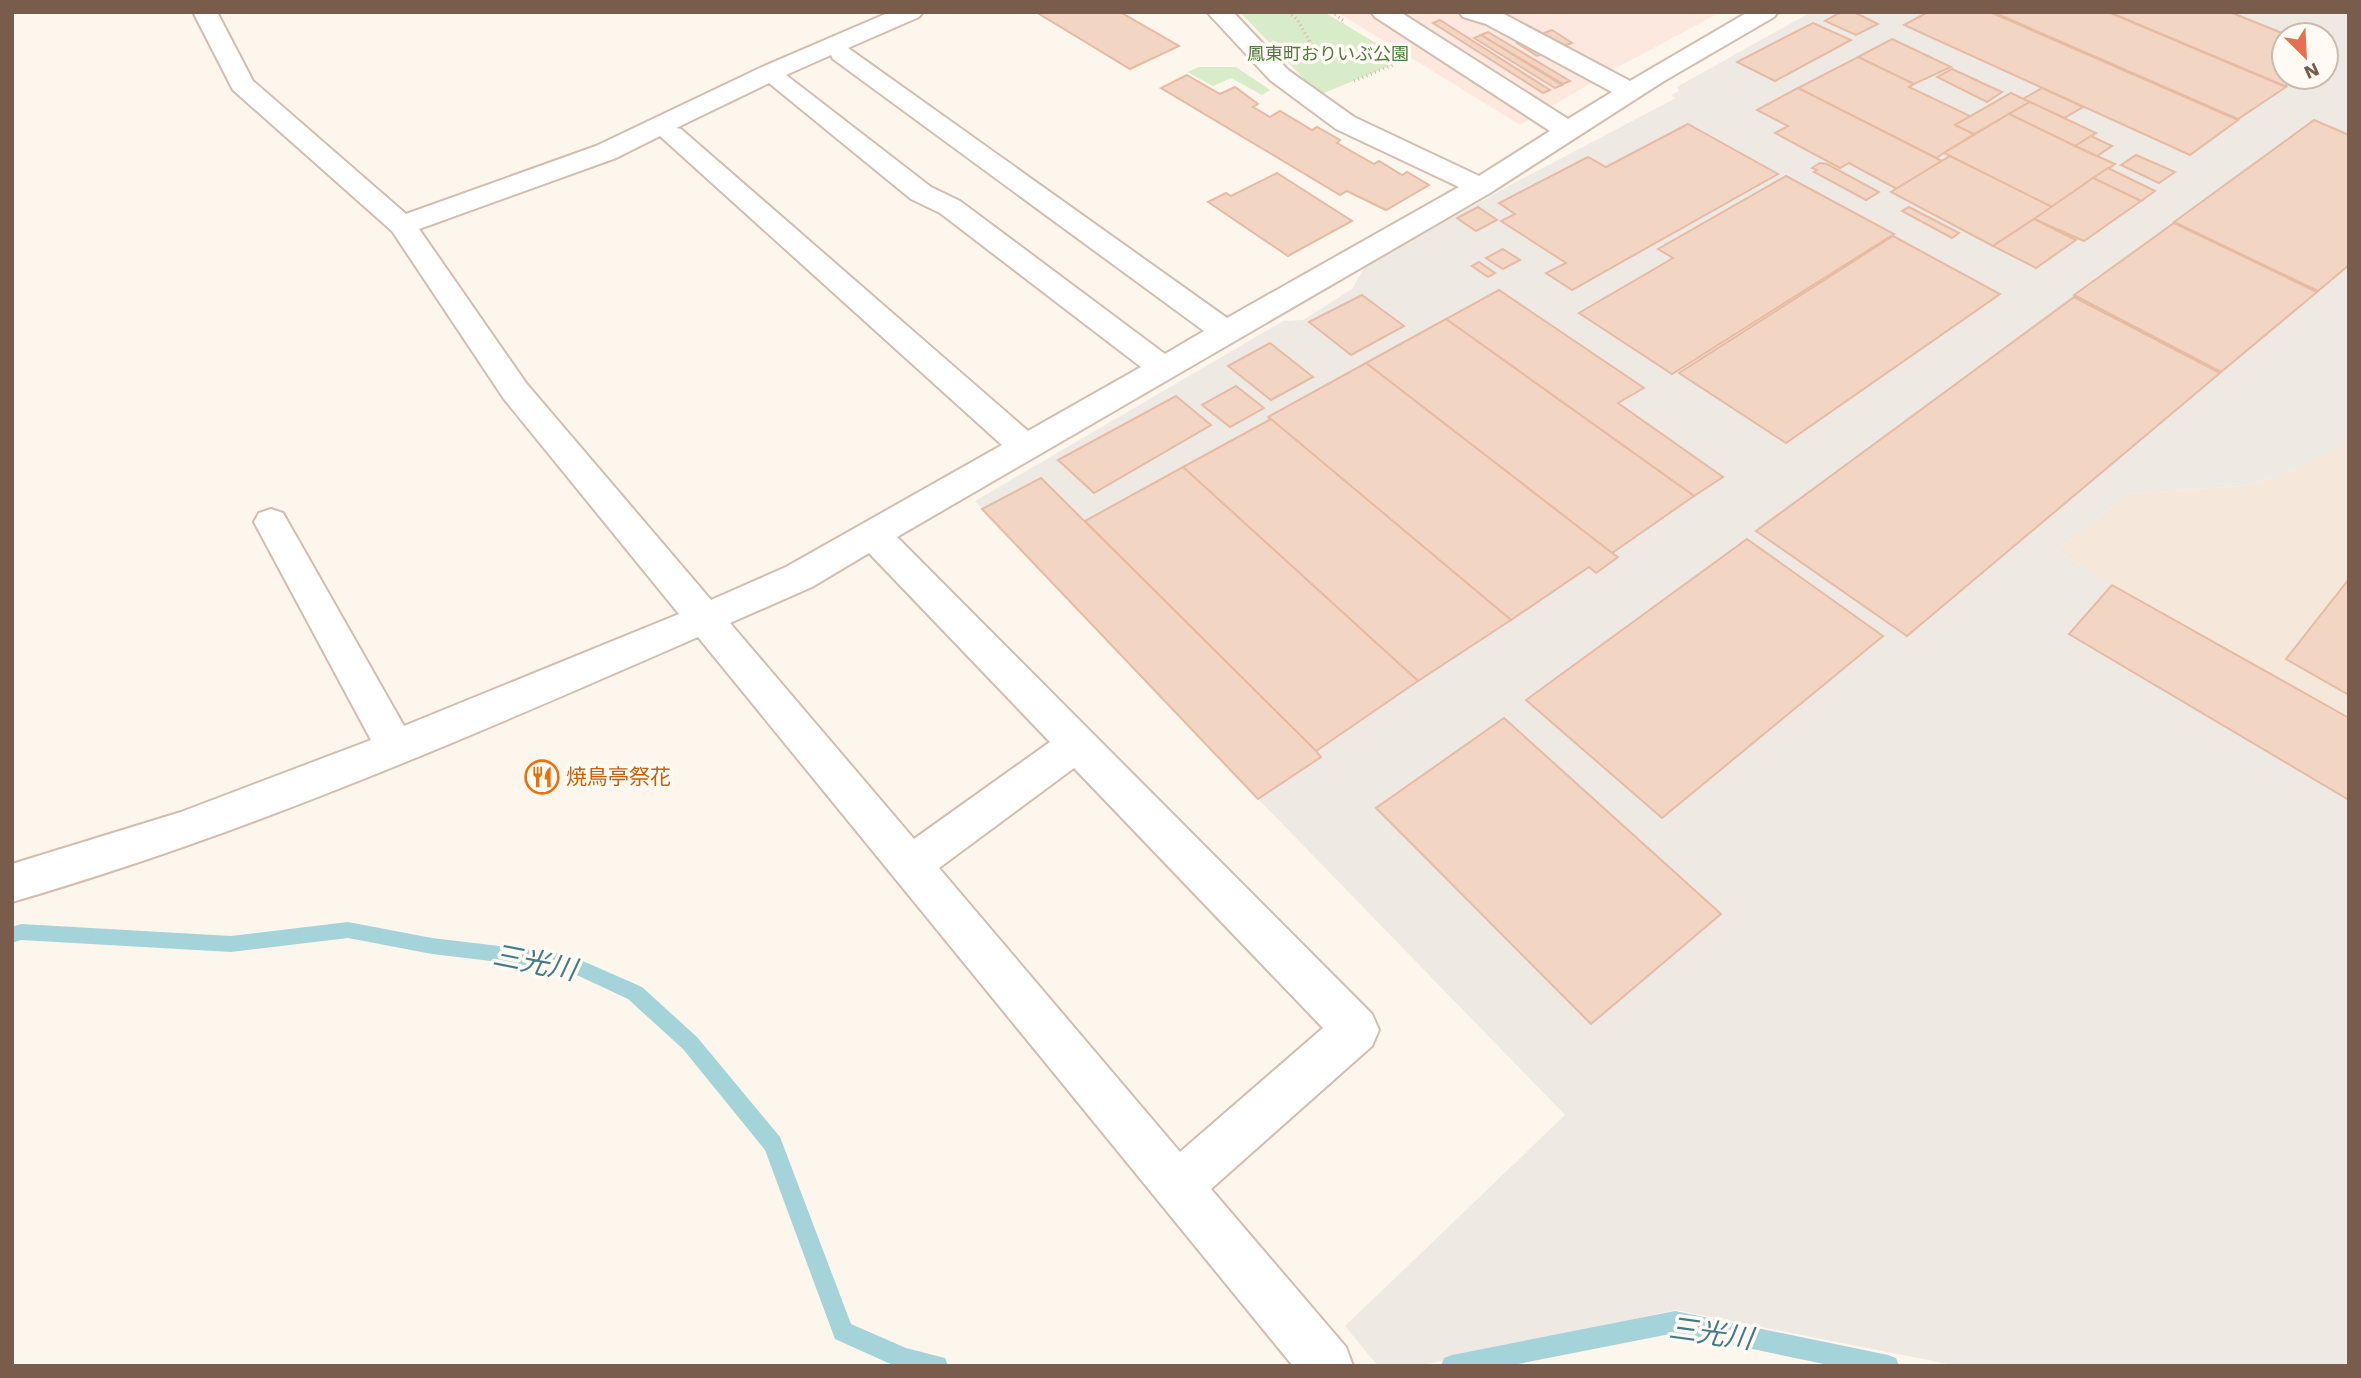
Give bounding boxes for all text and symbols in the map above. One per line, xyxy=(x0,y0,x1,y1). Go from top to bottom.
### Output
north arrow xyxy=(2270,21,2340,91)
park label: 鳳東町おりいぶ公園 xyxy=(1247,43,1409,64)
text: N xyxy=(2301,58,2323,84)
restaurant icon: 焼鳥亭祭花 xyxy=(523,758,561,796)
place label: 焼鳥亭祭花 xyxy=(566,764,671,789)
water label: 三光川 xyxy=(491,938,582,987)
water label: 三光川 xyxy=(1667,1311,1758,1356)

